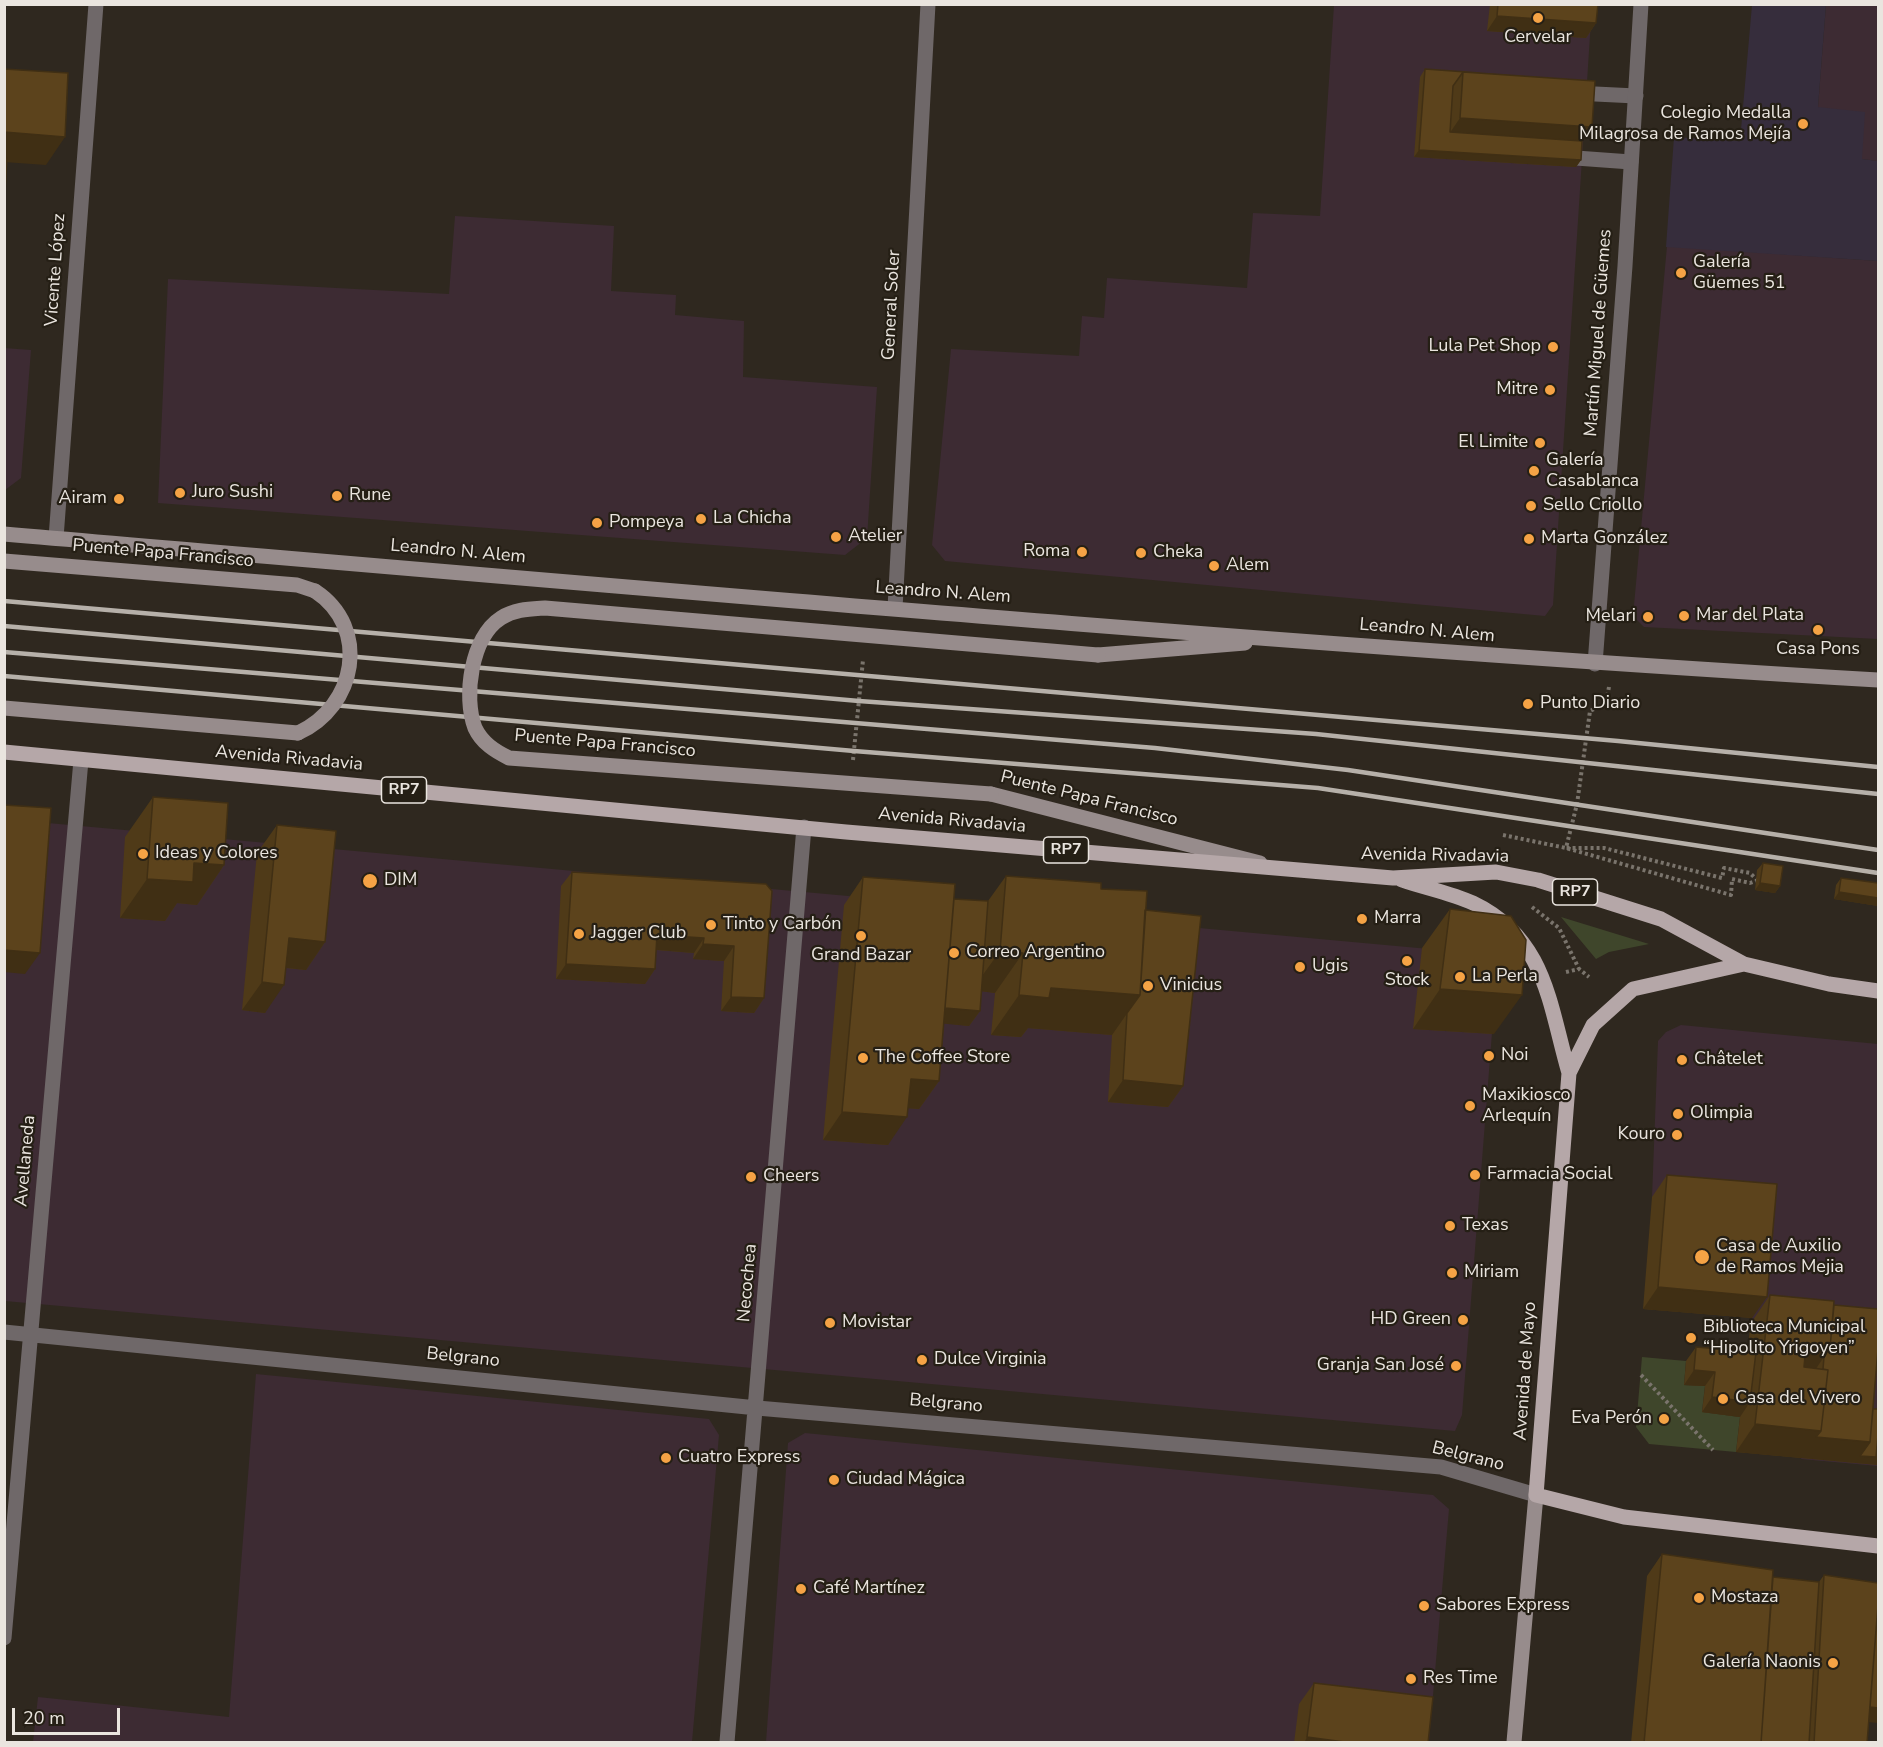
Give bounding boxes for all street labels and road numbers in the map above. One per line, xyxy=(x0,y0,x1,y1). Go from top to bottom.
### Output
street label: Vicente López xyxy=(41,213,71,327)
street label: Martín Miguel de Güemes xyxy=(1581,229,1617,437)
street label: General Soler xyxy=(878,249,906,361)
street label: Puente Papa Francisco xyxy=(71,535,255,573)
street label: Leandro N. Alem xyxy=(389,535,527,569)
street label: Leandro N. Alem xyxy=(874,577,1012,609)
street label: Leandro N. Alem xyxy=(1358,614,1496,648)
street label: Puente Papa Francisco xyxy=(513,725,697,763)
street label: Avenida Rivadavia xyxy=(214,742,364,776)
street label: Puente Papa Francisco xyxy=(998,767,1180,831)
road number: RP7 xyxy=(382,777,426,803)
street label: Avenida Rivadavia xyxy=(877,804,1027,838)
road number: RP7 xyxy=(1044,837,1088,863)
street label: Avenida Rivadavia xyxy=(1361,844,1509,868)
road number: RP7 xyxy=(1552,879,1598,905)
street label: Avellaneda xyxy=(11,1115,41,1207)
street label: Necochea xyxy=(734,1243,762,1323)
street label: Avenida de Mayo xyxy=(1510,1301,1542,1441)
street label: Belgrano xyxy=(425,1343,501,1373)
street label: Belgrano xyxy=(908,1390,984,1418)
street label: Belgrano xyxy=(1430,1438,1506,1476)

